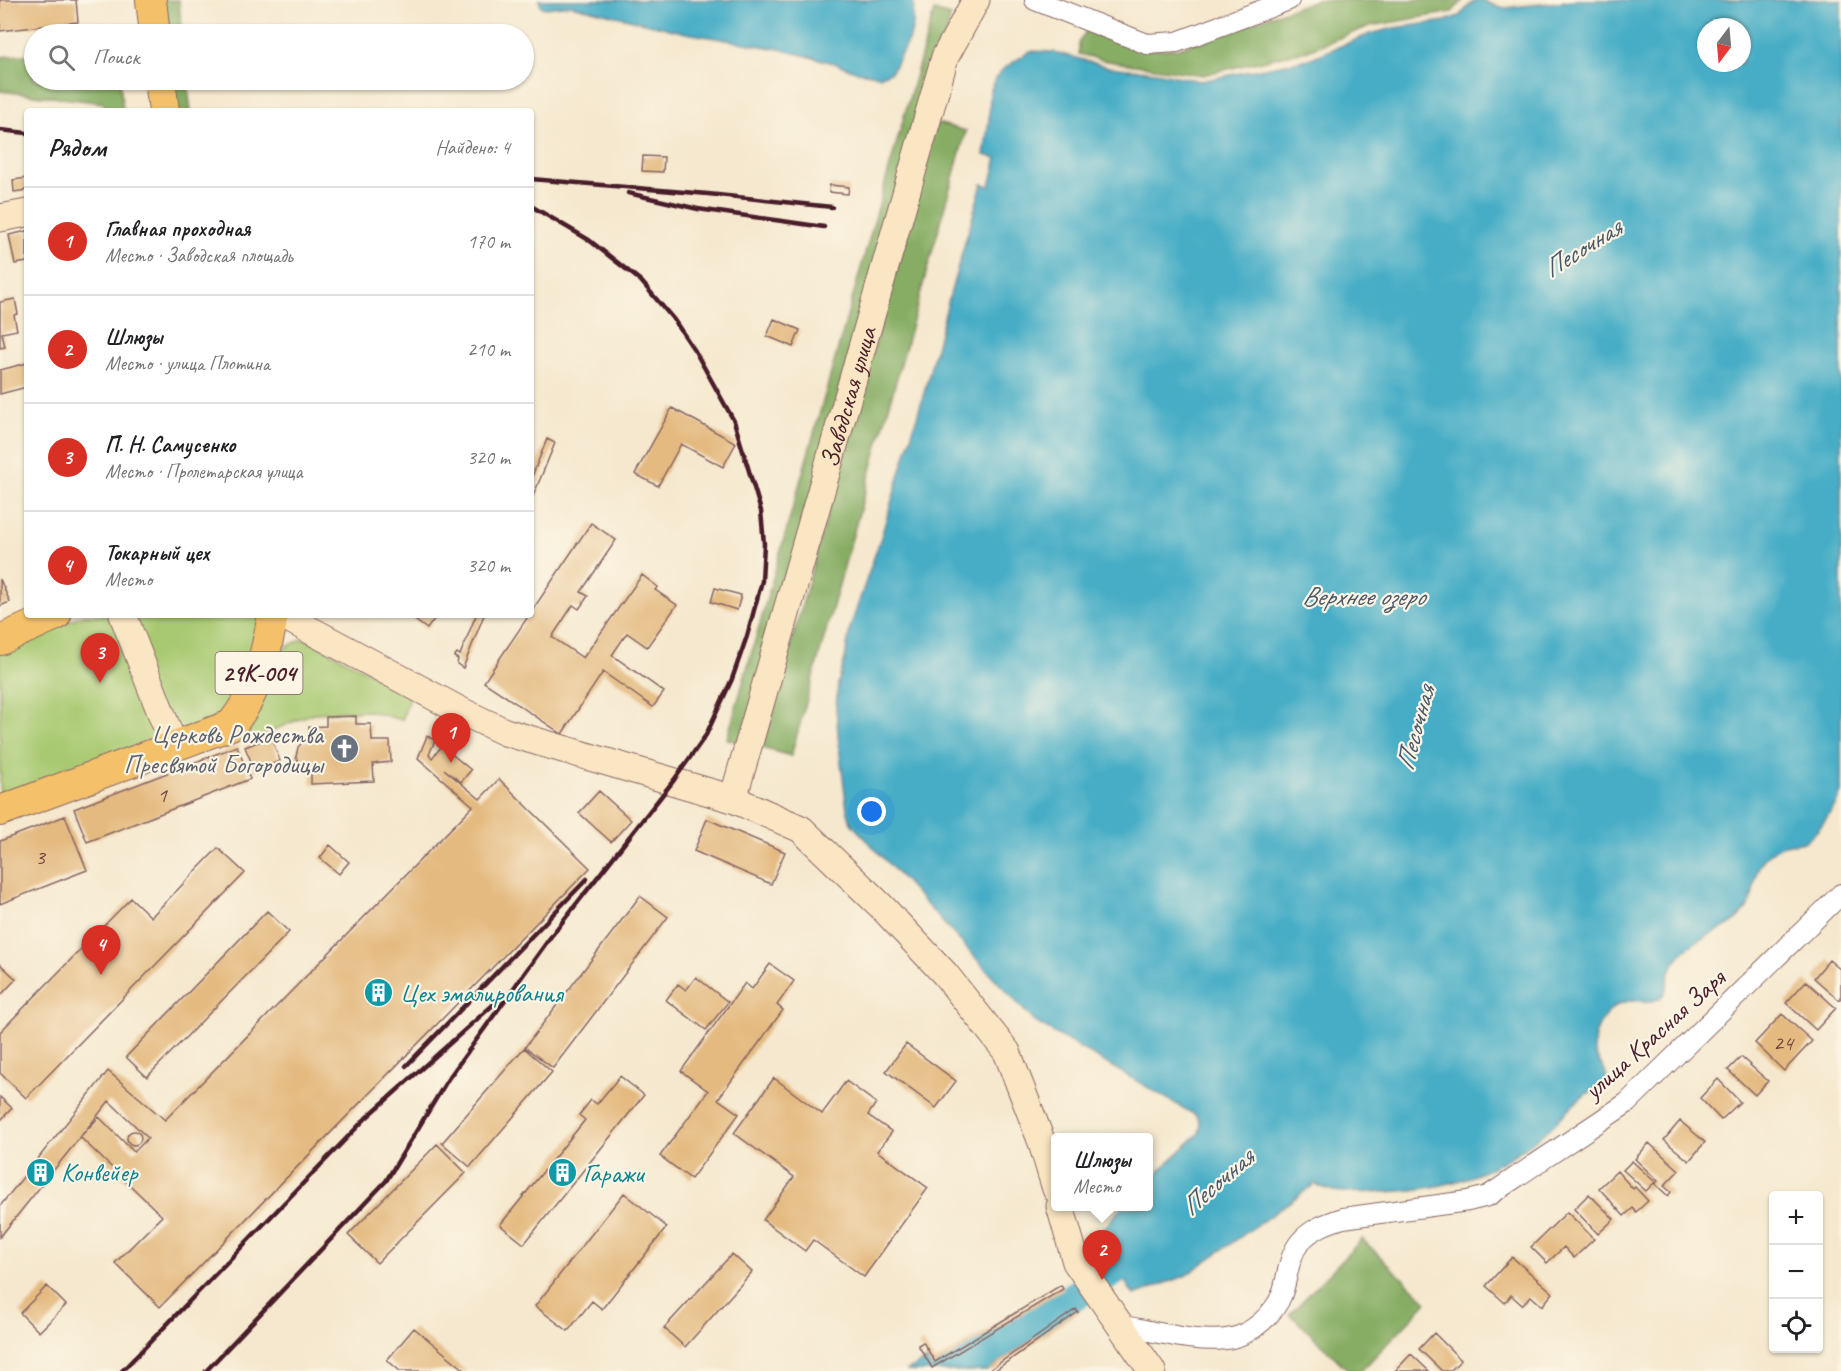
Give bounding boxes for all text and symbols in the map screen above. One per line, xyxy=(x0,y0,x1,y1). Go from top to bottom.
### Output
north arrow xyxy=(1697,18,1751,72)
search box xyxy=(24,24,534,90)
icon: search xyxy=(45,41,78,74)
text: Поиск xyxy=(93,43,139,71)
text: Рядом xyxy=(48,131,106,164)
text: Найдено: 4 xyxy=(435,135,510,160)
water label: Песочная xyxy=(1536,209,1630,285)
text: Главная проходная xyxy=(105,215,250,243)
text: 1 xyxy=(63,229,72,254)
text: 170 m xyxy=(467,229,510,254)
text: Место · Заводская площадь xyxy=(105,243,293,268)
street label: Заводская улица xyxy=(813,322,884,471)
text: Шлюзы xyxy=(105,323,163,351)
text: 2 xyxy=(63,337,72,362)
text: 210 m xyxy=(467,337,510,362)
text: Место · улица Плотина xyxy=(105,351,270,376)
text: П. Н. Самусенко xyxy=(105,431,235,459)
text: 3 xyxy=(63,445,72,470)
text: 320 m xyxy=(467,445,510,470)
text: Место · Пролетарская улица xyxy=(105,459,303,484)
text: Токарный цех xyxy=(105,539,209,567)
text: 4 xyxy=(63,553,72,578)
text: 320 m xyxy=(467,553,510,578)
text: Место xyxy=(105,567,152,592)
water label: Верхнее озеро xyxy=(1302,579,1428,614)
pin: 3 xyxy=(80,634,120,683)
road number: 29К-004 xyxy=(216,652,302,694)
water label: Песочная xyxy=(1387,679,1443,774)
pin: 1 xyxy=(432,714,470,763)
place label: Церковь Рождества Пресвятой Богородицы xyxy=(124,718,325,781)
church icon: Церковь Рождества Пресвятой Богородицы xyxy=(328,733,360,765)
house number: 1 xyxy=(157,781,168,809)
your location xyxy=(857,797,886,826)
house number: 3 xyxy=(35,843,47,871)
pin: 4 xyxy=(82,926,120,975)
street label: улица Красная Заря xyxy=(1575,961,1733,1108)
building icon: Цех эмалирования xyxy=(363,977,395,1009)
place label: Цех эмалирования xyxy=(400,977,565,1010)
house number: 24 xyxy=(1773,1029,1795,1057)
popup xyxy=(1051,1133,1153,1211)
water label: Песочная xyxy=(1173,1139,1263,1223)
text: Шлюзы xyxy=(1073,1146,1131,1174)
building icon: Конвейер xyxy=(24,1156,56,1188)
place label: Конвейер xyxy=(61,1156,139,1189)
building icon: Гаражи xyxy=(546,1157,578,1189)
place label: Гаражи xyxy=(583,1157,646,1190)
text: Место xyxy=(1073,1174,1121,1199)
map controls xyxy=(1769,1191,1823,1353)
button: + xyxy=(1769,1191,1823,1245)
pin: 2 xyxy=(1082,1230,1122,1280)
button: − xyxy=(1769,1245,1823,1299)
button: locate xyxy=(1769,1299,1823,1353)

